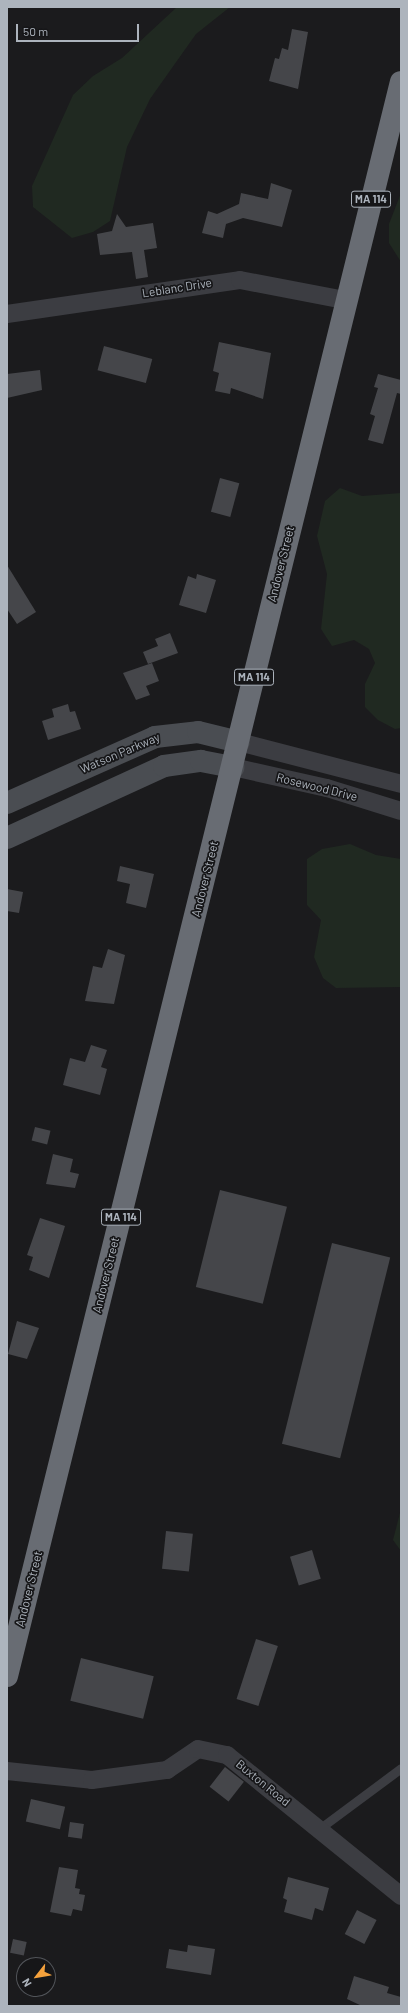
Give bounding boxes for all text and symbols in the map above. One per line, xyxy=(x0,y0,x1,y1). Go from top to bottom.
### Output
scale bar xyxy=(18,16,141,42)
text: 50 m xyxy=(23,24,48,38)
road number: MA 114 xyxy=(351,190,391,208)
street label: Leblanc Drive xyxy=(141,275,213,301)
street label: Andover Street xyxy=(265,524,297,604)
road number: MA 114 xyxy=(234,668,274,686)
street label: Watson Parkway xyxy=(78,730,162,776)
street label: Rosewood Drive xyxy=(275,770,359,804)
street label: Andover Street xyxy=(189,839,221,919)
road number: MA 114 xyxy=(101,1208,141,1226)
street label: Andover Street xyxy=(90,1235,122,1315)
street label: Andover Street xyxy=(13,1549,45,1629)
street label: Buxton Road xyxy=(233,1757,293,1809)
north arrow xyxy=(16,1957,56,1997)
text: N xyxy=(19,1976,34,1989)

